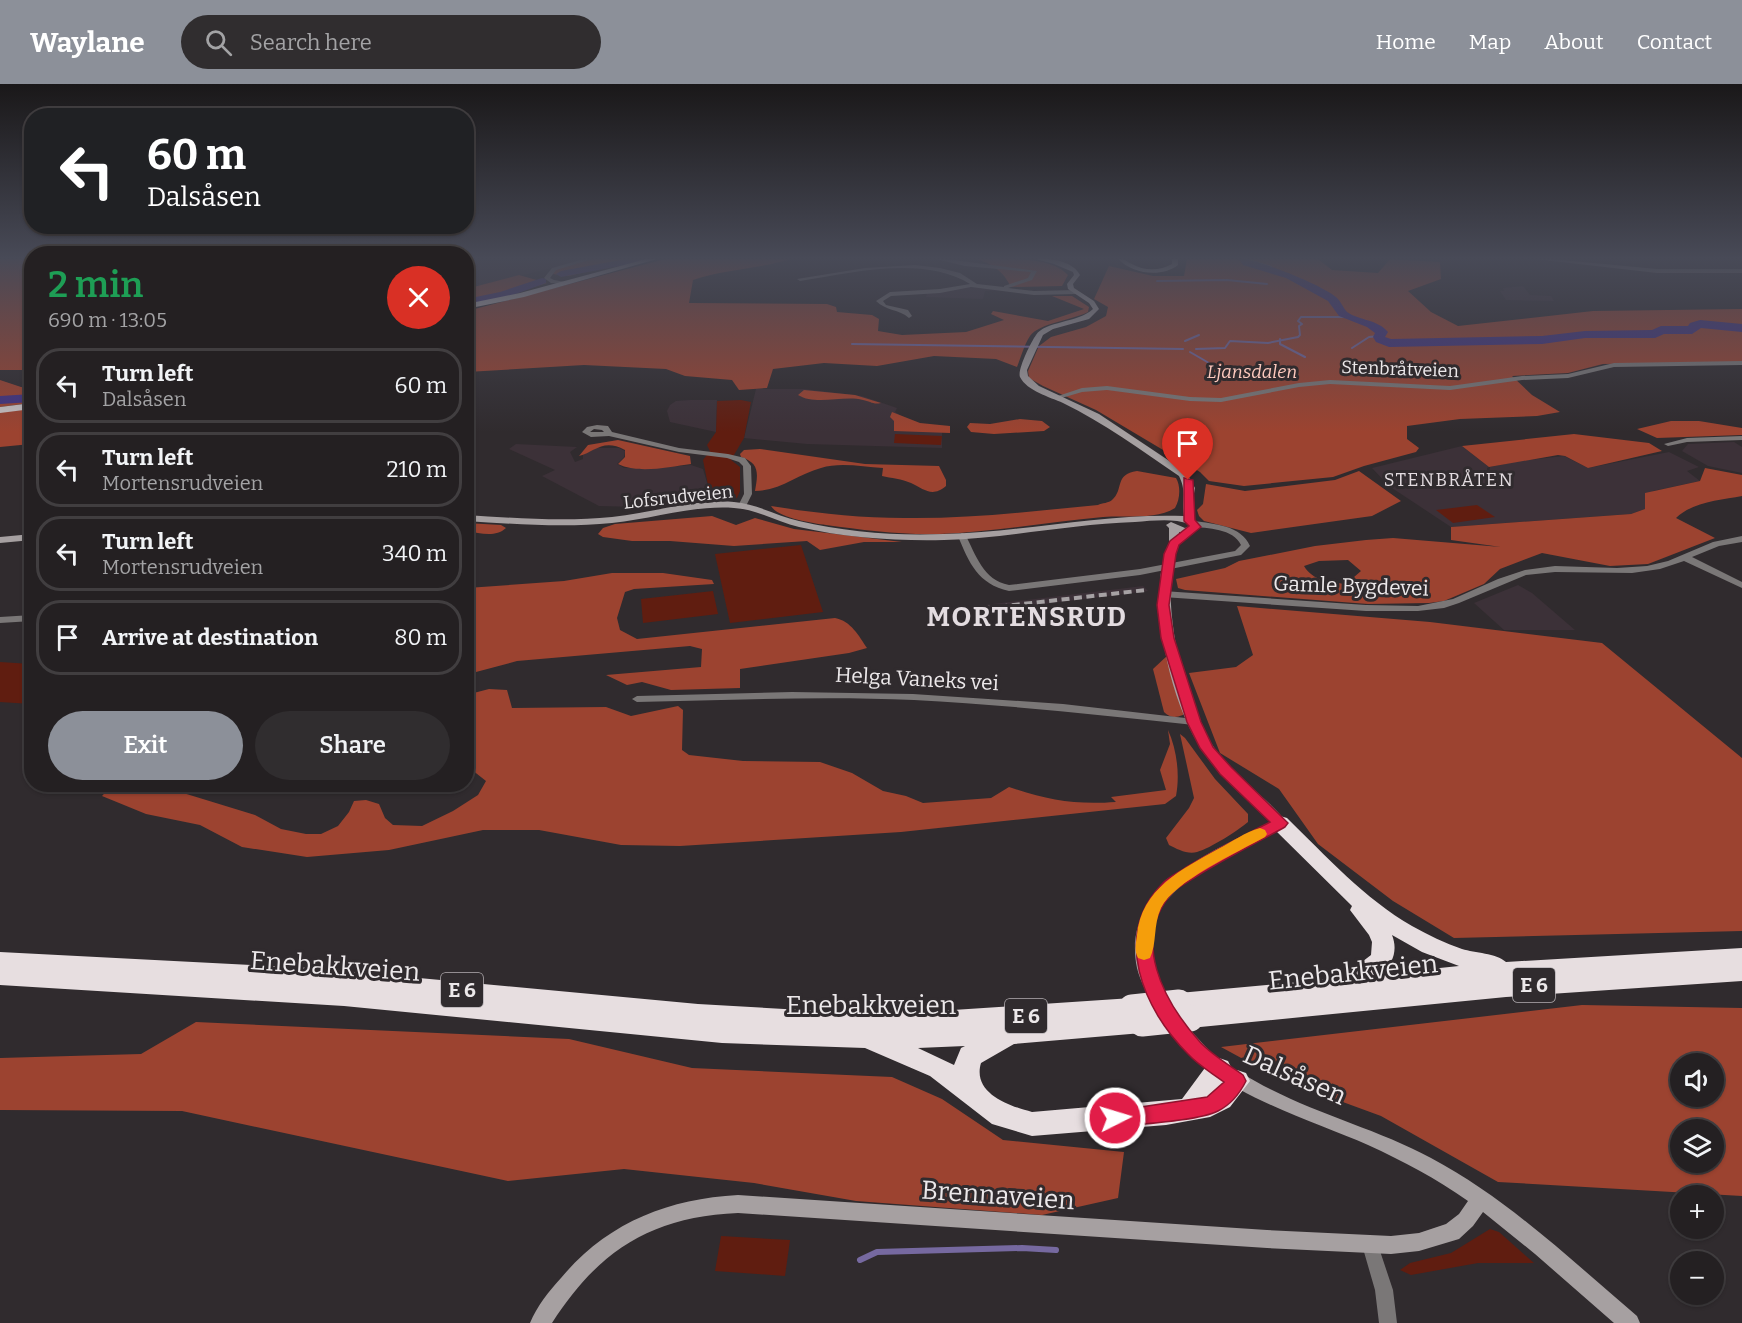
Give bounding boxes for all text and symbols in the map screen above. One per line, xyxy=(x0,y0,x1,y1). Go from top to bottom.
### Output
search box xyxy=(181,15,601,69)
text: Waylane xyxy=(30,26,145,59)
icon: search xyxy=(202,26,235,59)
text: Search here xyxy=(250,29,372,56)
text: Home xyxy=(1376,29,1436,55)
text: Map xyxy=(1469,29,1511,55)
text: About xyxy=(1544,29,1604,55)
text: Contact xyxy=(1637,29,1712,55)
text: 60 m xyxy=(147,130,246,180)
icon: left xyxy=(48,132,126,210)
text: Dalsåsen xyxy=(147,181,261,213)
text: 2 min xyxy=(48,263,143,307)
button: close xyxy=(387,266,450,329)
text: 690 m · 13:05 xyxy=(48,308,167,332)
street label: Stenbråtveien xyxy=(1341,356,1460,382)
text: Turn left xyxy=(102,360,194,387)
park label: Ljansdalen xyxy=(1207,361,1297,383)
icon: left xyxy=(51,369,84,402)
text: 60 m xyxy=(395,372,447,399)
text: Dalsåsen xyxy=(102,387,186,411)
pin xyxy=(1162,418,1213,480)
icon: arrive xyxy=(1171,427,1204,460)
text: Turn left xyxy=(102,444,194,471)
icon: left xyxy=(51,453,84,486)
text: 210 m xyxy=(387,456,447,483)
district label: STENBRÅTEN xyxy=(1384,469,1514,491)
text: Mortensrudveien xyxy=(102,471,263,495)
street label: Lofsrudveien xyxy=(622,480,734,514)
text: Turn left xyxy=(102,528,194,555)
icon: left xyxy=(51,537,84,570)
text: 340 m xyxy=(382,540,447,567)
text: Mortensrudveien xyxy=(102,555,263,579)
street label: Gamle Bygdevei xyxy=(1273,570,1429,602)
district label: MORTENSRUD xyxy=(926,601,1128,633)
icon: arrive xyxy=(51,621,84,654)
text: Arrive at destination xyxy=(102,624,318,651)
text: 80 m xyxy=(394,624,447,651)
street label: Helga Vaneks vei xyxy=(834,662,1000,696)
button: Exit xyxy=(48,711,243,780)
button: Share xyxy=(255,711,450,780)
street label: Enebakkveien xyxy=(249,945,422,988)
street label: Enebakkveien xyxy=(1267,948,1440,997)
road number: E 6 xyxy=(1513,968,1555,1002)
road number: E 6 xyxy=(441,973,483,1007)
street label: Enebakkveien xyxy=(786,990,957,1021)
road number: E 6 xyxy=(1005,999,1047,1033)
street label: Dalsåsen xyxy=(1238,1039,1352,1112)
map controls xyxy=(1670,1053,1724,1305)
button: sound xyxy=(1670,1053,1724,1107)
position arrow xyxy=(1083,1086,1147,1150)
button: layers xyxy=(1670,1119,1724,1173)
street label: Brennaveien xyxy=(920,1175,1076,1216)
button: + xyxy=(1670,1185,1724,1239)
button: − xyxy=(1670,1251,1724,1305)

